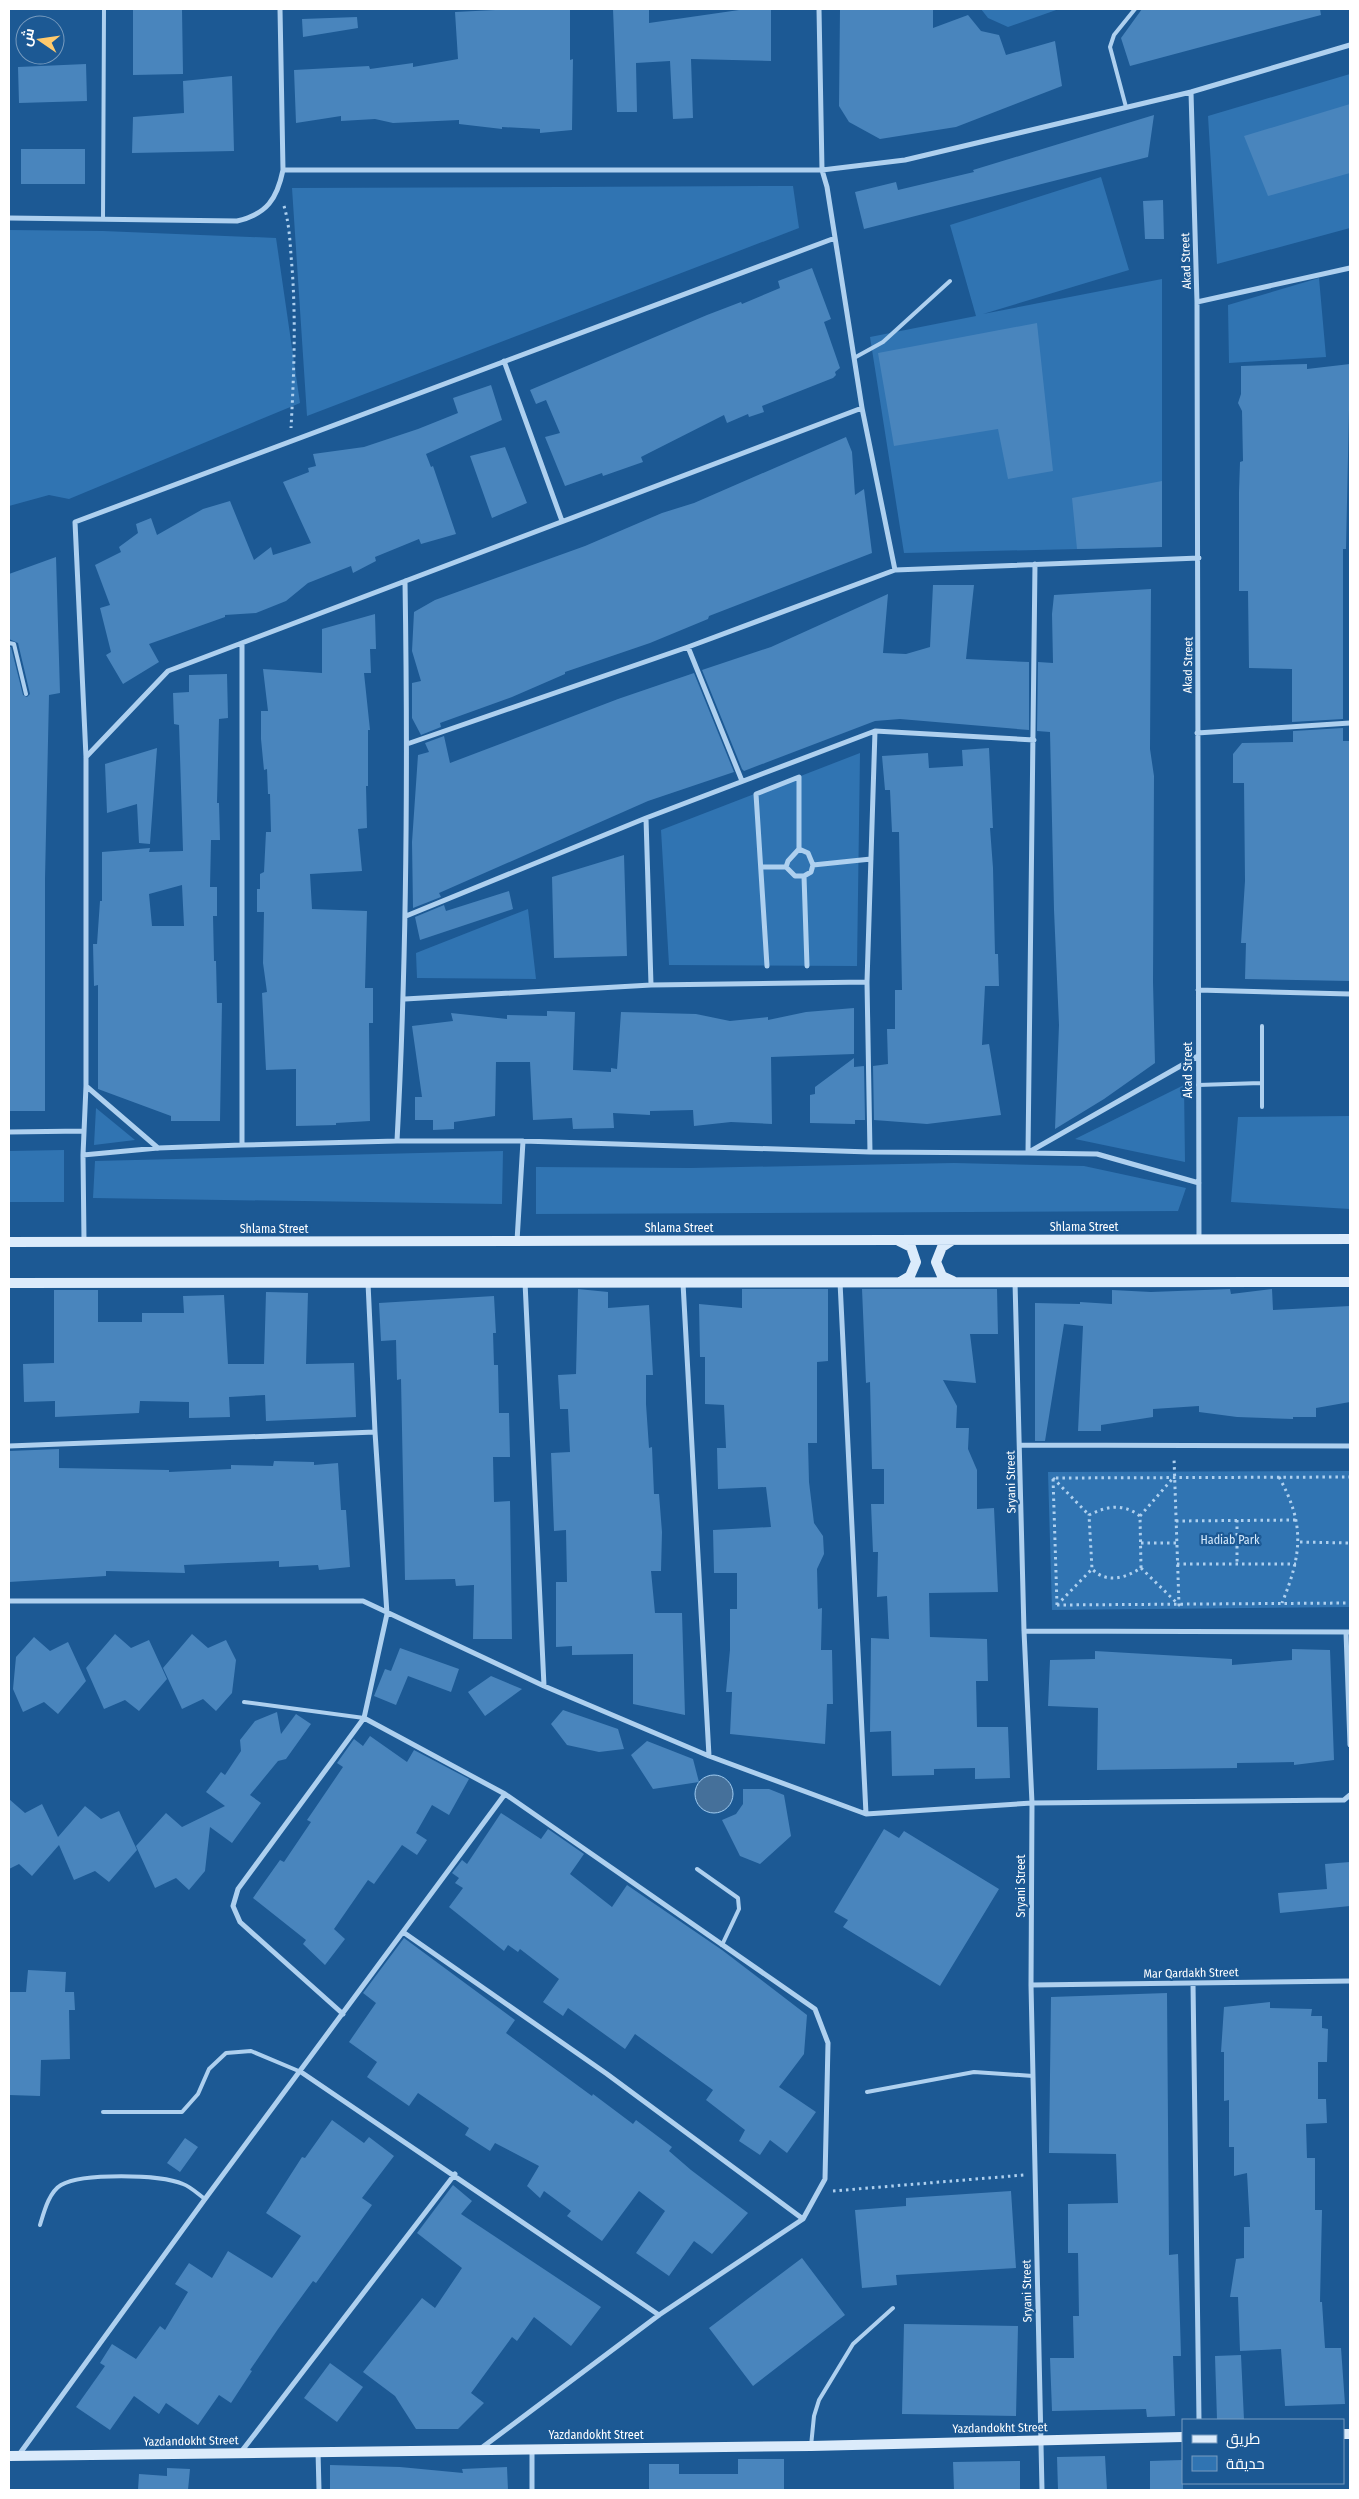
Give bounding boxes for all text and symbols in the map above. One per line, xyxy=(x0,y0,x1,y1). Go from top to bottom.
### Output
north arrow xyxy=(15,15,65,65)
text: ش xyxy=(18,26,38,48)
street label: Akad Street xyxy=(1178,233,1194,289)
street label: Akad Street xyxy=(1181,637,1195,693)
street label: Akad Street xyxy=(1181,1042,1195,1098)
street label: Shlama Street xyxy=(1050,1220,1118,1234)
street label: Shlama Street xyxy=(645,1221,713,1235)
street label: Shlama Street xyxy=(240,1222,308,1236)
street label: Sryani Street xyxy=(1003,1450,1019,1514)
park label: Hadiab Park xyxy=(1200,1533,1260,1547)
street label: Sryani Street xyxy=(1014,1854,1028,1917)
street label: Mar Qardakh Street xyxy=(1143,1965,1239,1981)
street label: Sryani Street xyxy=(1019,2259,1035,2323)
legend xyxy=(1182,2419,1344,2484)
street label: Yazdandokht Street xyxy=(952,2420,1048,2436)
street label: Yazdandokht Street xyxy=(548,2428,644,2442)
text: طريق xyxy=(1226,2430,1260,2449)
street label: Yazdandokht Street xyxy=(143,2433,239,2449)
text: حديقة xyxy=(1226,2455,1265,2473)

